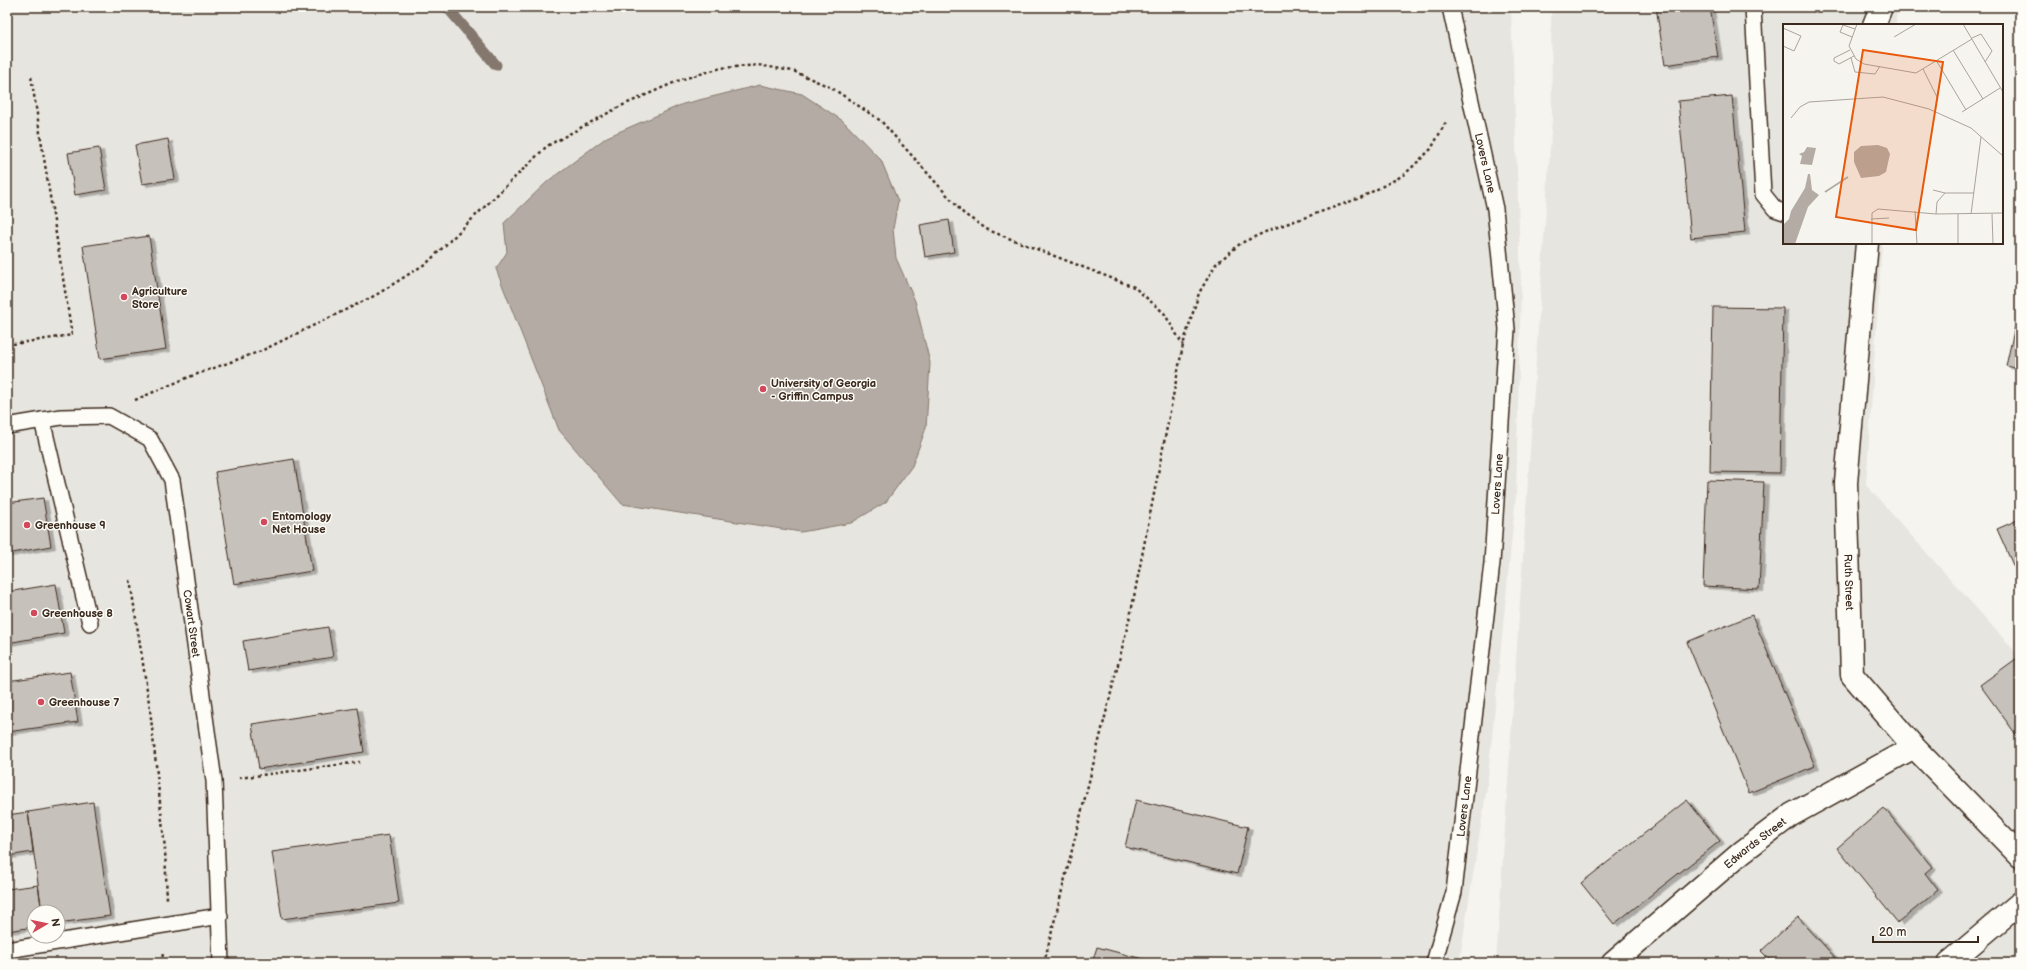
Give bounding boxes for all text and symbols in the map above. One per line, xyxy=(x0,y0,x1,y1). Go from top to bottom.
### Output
inset map xyxy=(1783,24,2003,244)
street label: Lovers Lane xyxy=(1472,132,1498,195)
place label: Agriculture Store xyxy=(131,285,187,311)
marker: Agriculture Store xyxy=(119,292,129,302)
place label: University of Georgia - Griffin Campus xyxy=(771,377,876,403)
marker: University of Georgia - Griffin Campus xyxy=(758,384,768,394)
street label: Lovers Lane xyxy=(1489,453,1506,515)
place label: Entomology Net House xyxy=(272,510,331,536)
marker: Entomology Net House xyxy=(259,517,269,527)
place label: Greenhouse 9 xyxy=(35,519,106,532)
marker: Greenhouse 9 xyxy=(22,520,32,530)
street label: Ruth Street xyxy=(1842,554,1856,611)
street label: Cowart Street xyxy=(181,589,203,659)
place label: Greenhouse 8 xyxy=(42,607,113,620)
marker: Greenhouse 8 xyxy=(29,608,39,618)
place label: Greenhouse 7 xyxy=(49,696,119,709)
marker: Greenhouse 7 xyxy=(36,697,46,707)
street label: Lovers Lane xyxy=(1454,775,1474,838)
street label: Edwards Street xyxy=(1721,814,1789,871)
north arrow xyxy=(26,904,66,944)
text: N xyxy=(48,917,62,928)
scale bar xyxy=(1873,918,1978,944)
text: 20 m xyxy=(1879,925,1906,940)

